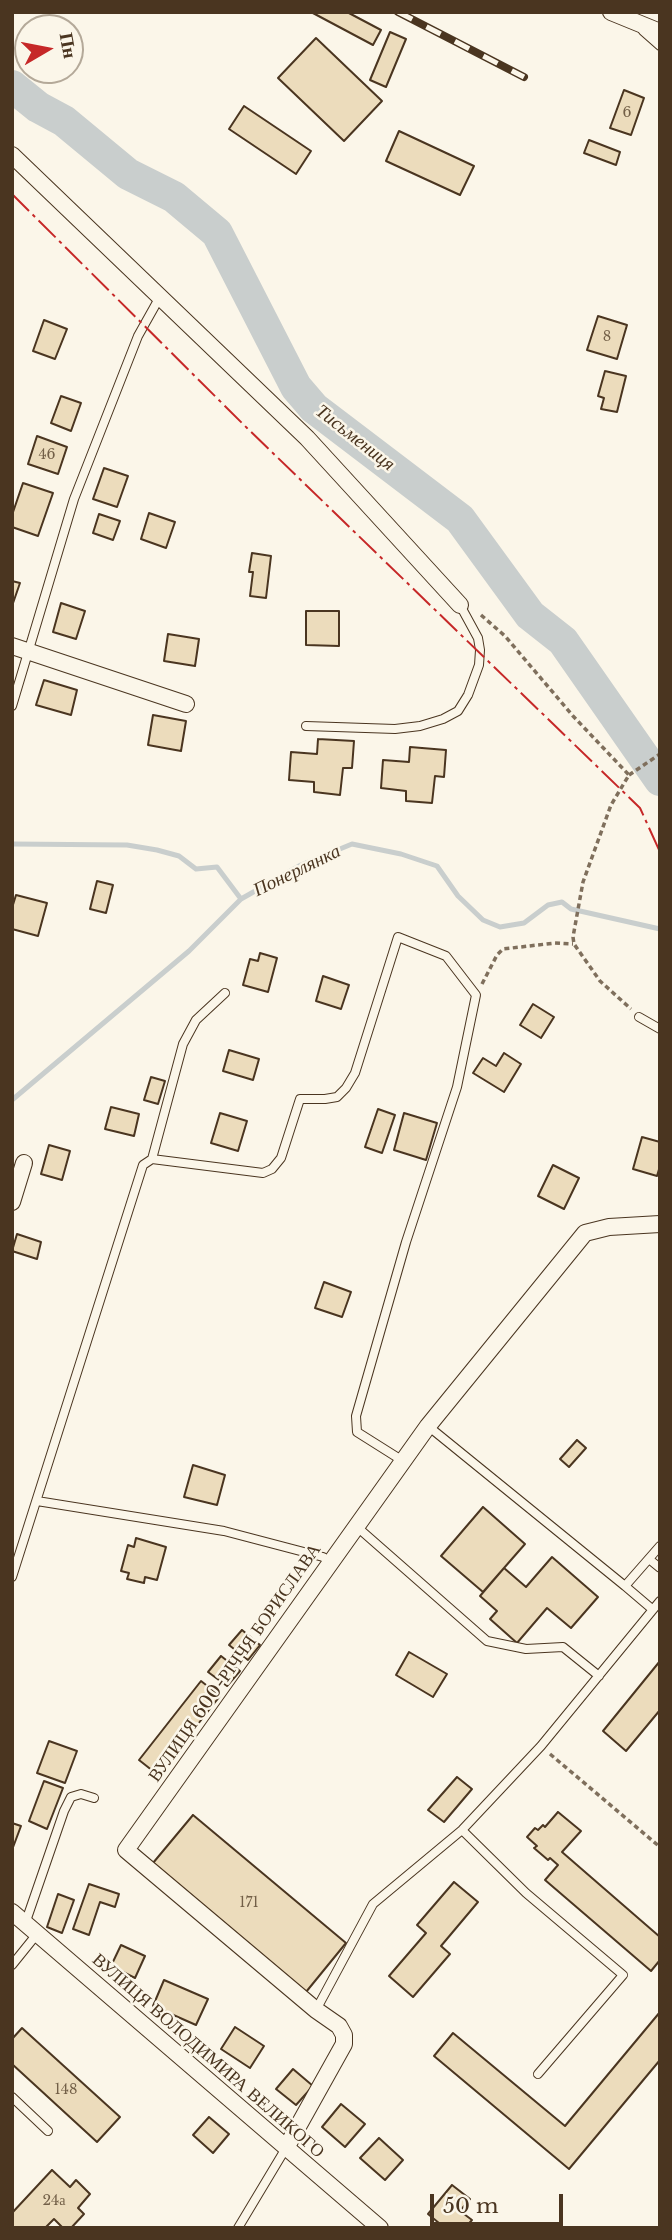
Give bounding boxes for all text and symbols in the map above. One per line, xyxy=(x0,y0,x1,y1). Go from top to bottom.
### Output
north arrow xyxy=(14,14,84,84)
text: Пн xyxy=(55,31,82,60)
house number: 6 xyxy=(622,105,632,121)
house number: 8 xyxy=(603,329,611,345)
water label: Тисьмениця xyxy=(311,400,399,476)
house number: 46 xyxy=(38,447,56,463)
water label: Понерлянка xyxy=(250,840,344,902)
street label: ВУЛИЦЯ 600-РІЧЧЯ БОРИСЛАВА xyxy=(144,1540,326,1786)
house number: 171 xyxy=(239,1895,259,1911)
street label: ВУЛИЦЯ ВОЛОДИМИРА ВЕЛИКОГО xyxy=(87,1949,329,2163)
house number: 148 xyxy=(55,2082,77,2098)
scale bar xyxy=(434,2180,567,2224)
house number: 24а xyxy=(42,2193,66,2209)
text: 50 m xyxy=(443,2193,498,2219)

